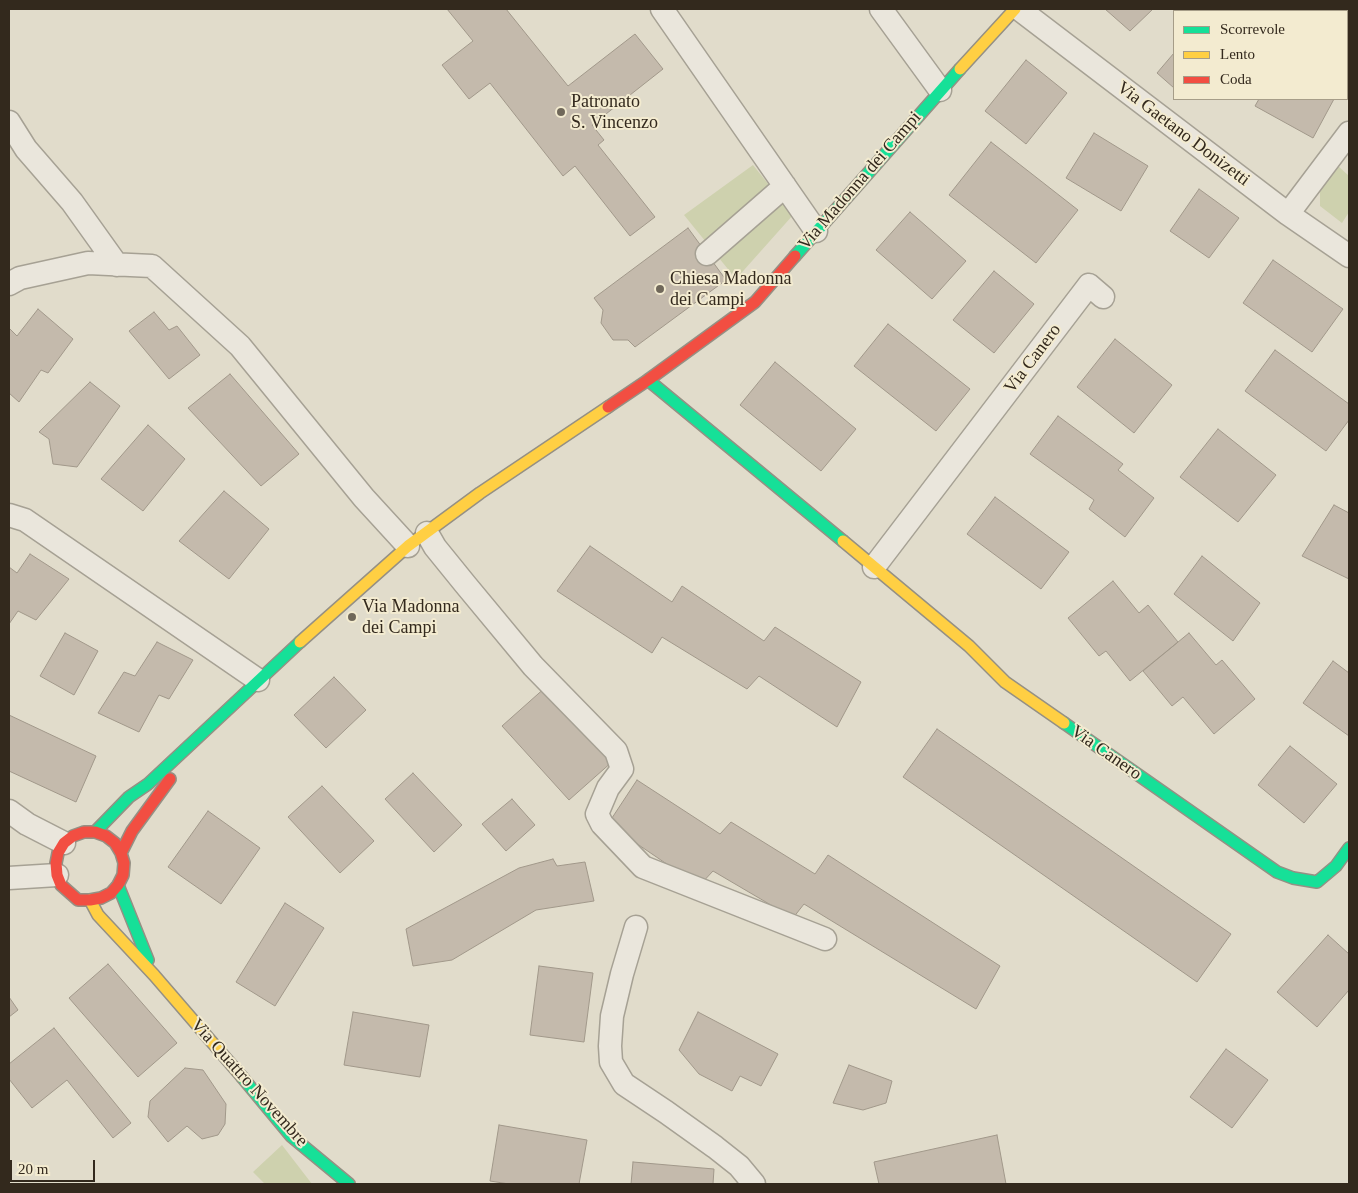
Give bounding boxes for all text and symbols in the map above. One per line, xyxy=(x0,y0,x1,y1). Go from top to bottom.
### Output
legend xyxy=(1173,10,1348,100)
text: Scorrevole xyxy=(1220,21,1285,37)
text: Lento xyxy=(1220,46,1255,62)
text: Coda xyxy=(1220,71,1252,87)
street label: Via Gaetano Donizetti xyxy=(1112,77,1254,191)
place label: Patronato S. Vincenzo xyxy=(571,91,658,134)
marker: Patronato S. Vincenzo xyxy=(555,106,567,118)
street label: Via Madonna dei Campi xyxy=(794,107,926,255)
place label: Chiesa Madonna dei Campi xyxy=(670,268,791,310)
marker: Chiesa Madonna dei Campi xyxy=(654,283,666,295)
street label: Via Canero xyxy=(1000,320,1066,398)
place label: Via Madonna dei Campi xyxy=(362,596,459,638)
marker: Via Madonna dei Campi xyxy=(346,611,358,623)
street label: Via Canero xyxy=(1066,721,1146,785)
street label: Via Quattro Novembre xyxy=(186,1015,312,1151)
scale bar xyxy=(12,1150,98,1182)
text: 20 m xyxy=(18,1161,48,1177)

